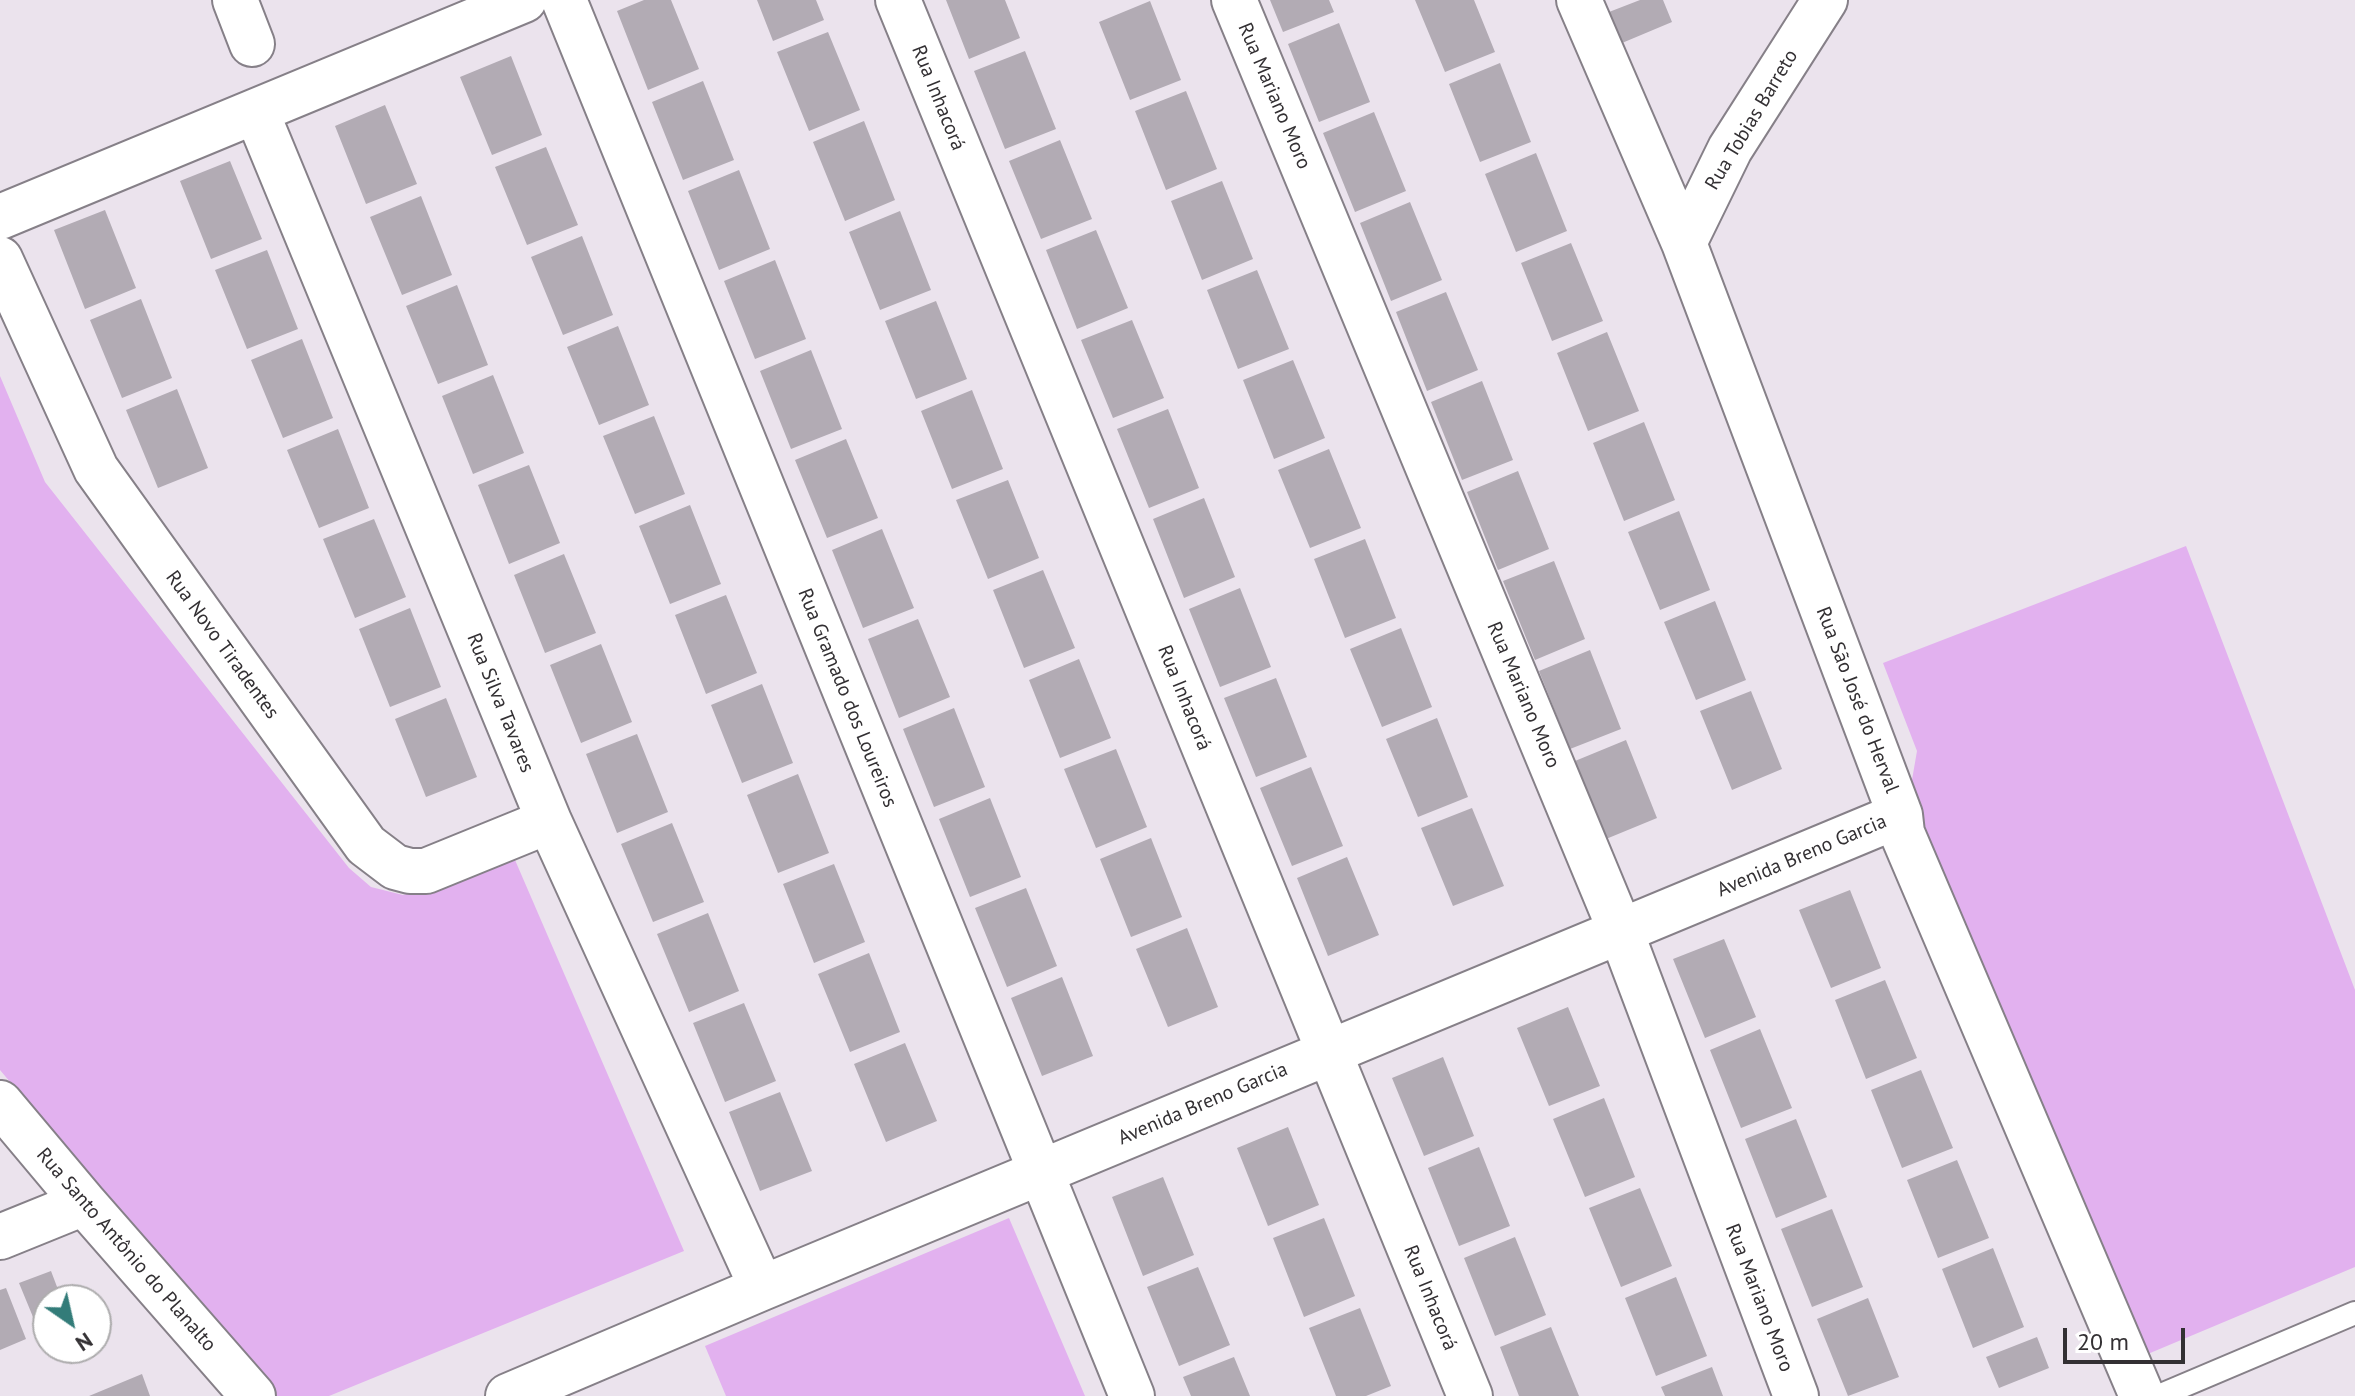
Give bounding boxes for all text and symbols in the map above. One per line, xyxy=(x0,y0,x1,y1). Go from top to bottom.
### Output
street label: Rua Mariano Moro xyxy=(1232,19,1316,173)
street label: Rua Inhacorá xyxy=(906,42,970,154)
street label: Rua Tobias Barreto xyxy=(1701,45,1803,195)
street label: Rua Novo Tiradentes xyxy=(160,566,284,724)
street label: Rua Gramado dos Loureiros xyxy=(792,585,902,811)
street label: Rua São José do Herval xyxy=(1810,604,1904,796)
street label: Rua Mariano Moro xyxy=(1481,618,1565,772)
street label: Rua Silva Tavares xyxy=(461,630,539,776)
street label: Rua Inhacorá xyxy=(1152,642,1216,754)
street label: Avenida Breno Garcia xyxy=(1714,809,1890,903)
street label: Avenida Breno Garcia xyxy=(1115,1057,1291,1151)
street label: Rua Santo Antônio do Planalto xyxy=(31,1143,221,1357)
street label: Rua Mariano Moro xyxy=(1720,1221,1798,1375)
street label: Rua Inhacorá xyxy=(1398,1242,1462,1354)
north arrow xyxy=(32,1284,112,1364)
scale bar xyxy=(2067,1312,2189,1362)
text: 20 m xyxy=(2077,1326,2129,1357)
text: N xyxy=(70,1327,98,1358)

